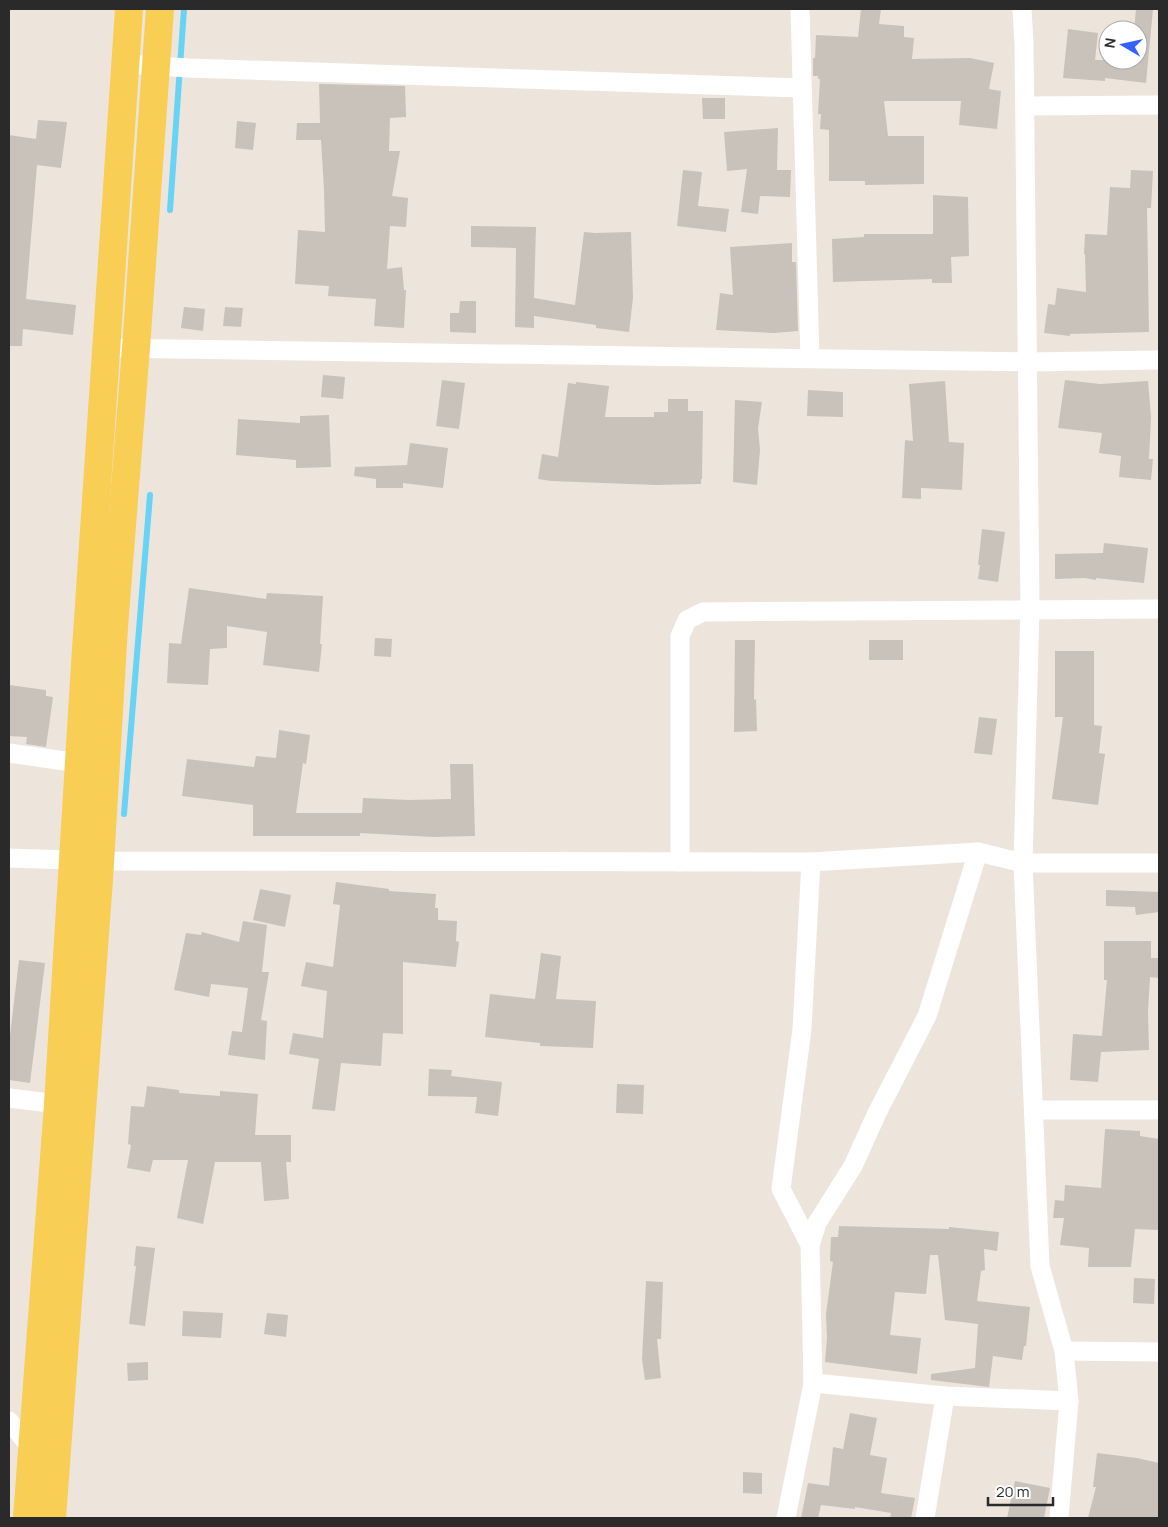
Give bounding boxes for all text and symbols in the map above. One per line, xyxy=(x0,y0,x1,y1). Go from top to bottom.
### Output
north arrow xyxy=(1098,20,1148,70)
text: N xyxy=(1099,36,1120,49)
scale bar xyxy=(988,1474,1053,1506)
text: 20 m xyxy=(996,1481,1029,1502)

